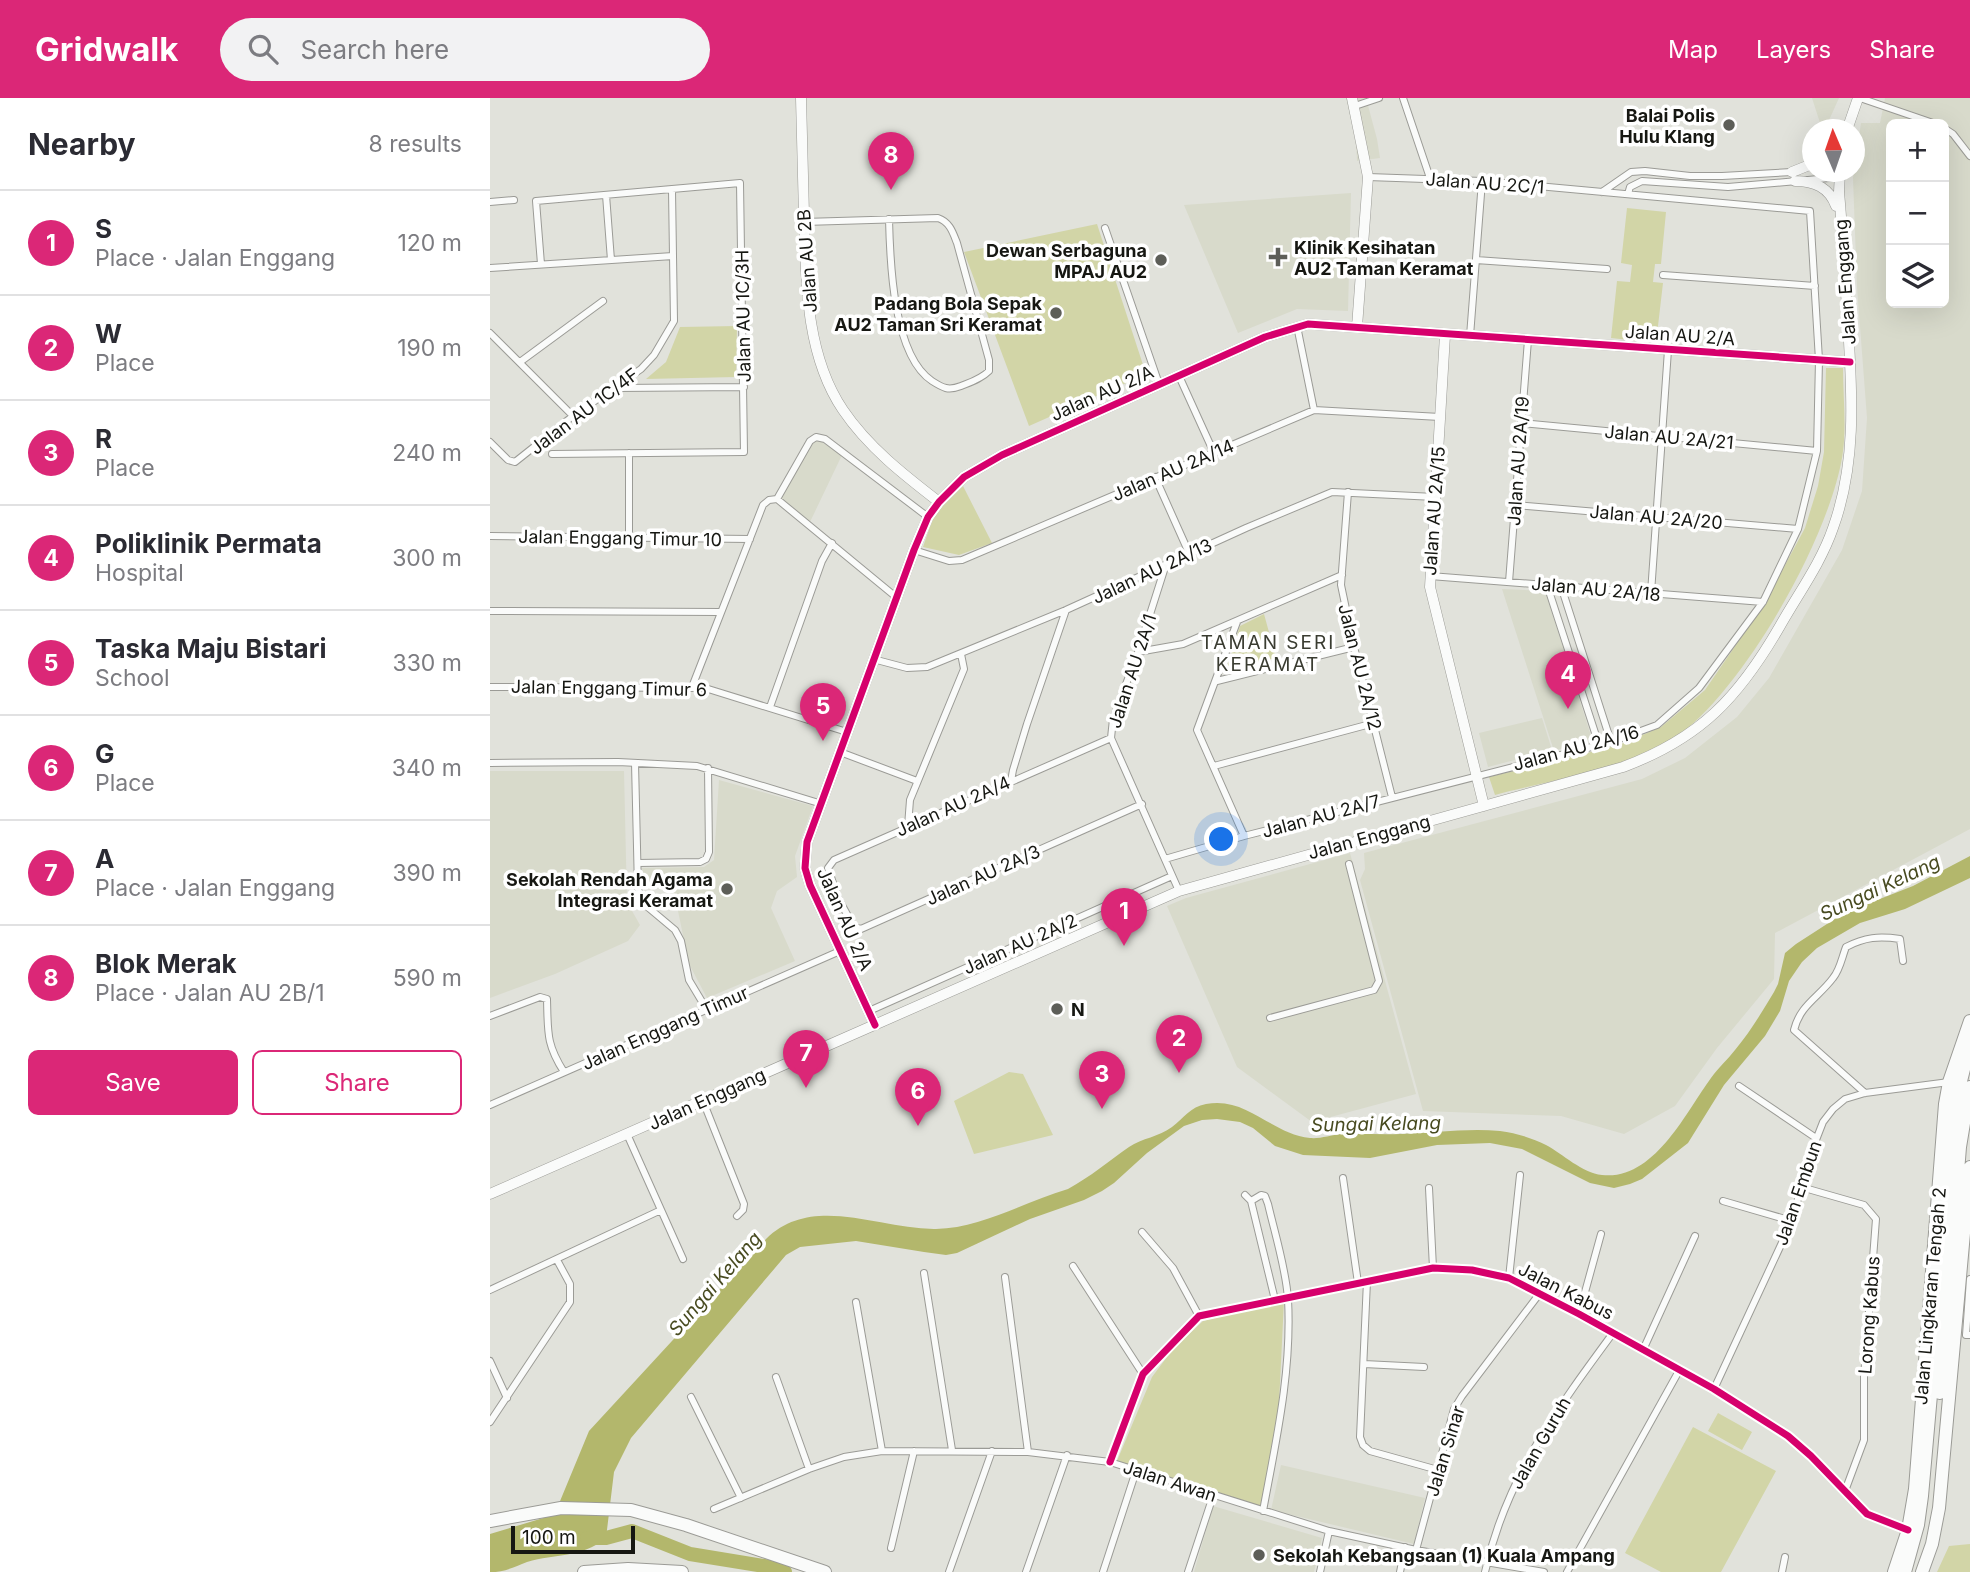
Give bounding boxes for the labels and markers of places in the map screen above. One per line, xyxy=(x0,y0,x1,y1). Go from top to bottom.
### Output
place label: Balai Polis Hulu Klang xyxy=(1619,105,1715,147)
marker: Balai Polis Hulu Klang xyxy=(1721,117,1737,133)
pin: 8 xyxy=(868,132,914,190)
place label: Klinik Kesihatan AU2 Taman Keramat xyxy=(1294,237,1474,279)
place label: Dewan Serbaguna MPAJ AU2 xyxy=(986,240,1147,282)
marker: Klinik Kesihatan AU2 Taman Keramat xyxy=(1268,247,1288,267)
marker: Dewan Serbaguna MPAJ AU2 xyxy=(1153,252,1169,268)
place label: Padang Bola Sepak AU2 Taman Sri Keramat xyxy=(834,293,1043,335)
marker: Padang Bola Sepak AU2 Taman Sri Keramat xyxy=(1048,305,1064,321)
pin: 4 xyxy=(1545,651,1591,709)
pin: 5 xyxy=(800,683,846,741)
place label: Sekolah Rendah Agama Integrasi Keramat xyxy=(506,869,713,911)
marker: Sekolah Rendah Agama Integrasi Keramat xyxy=(719,881,735,897)
pin: 1 xyxy=(1101,888,1147,946)
place label: N xyxy=(1071,999,1085,1020)
marker: N xyxy=(1049,1001,1065,1017)
pin: 2 xyxy=(1156,1015,1202,1073)
pin: 7 xyxy=(783,1030,829,1088)
pin: 3 xyxy=(1079,1051,1125,1109)
pin: 6 xyxy=(895,1068,941,1126)
place label: Sekolah Kebangsaan (1) Kuala Ampang xyxy=(1273,1545,1615,1566)
marker: Sekolah Kebangsaan (1) Kuala Ampang xyxy=(1251,1547,1267,1563)

